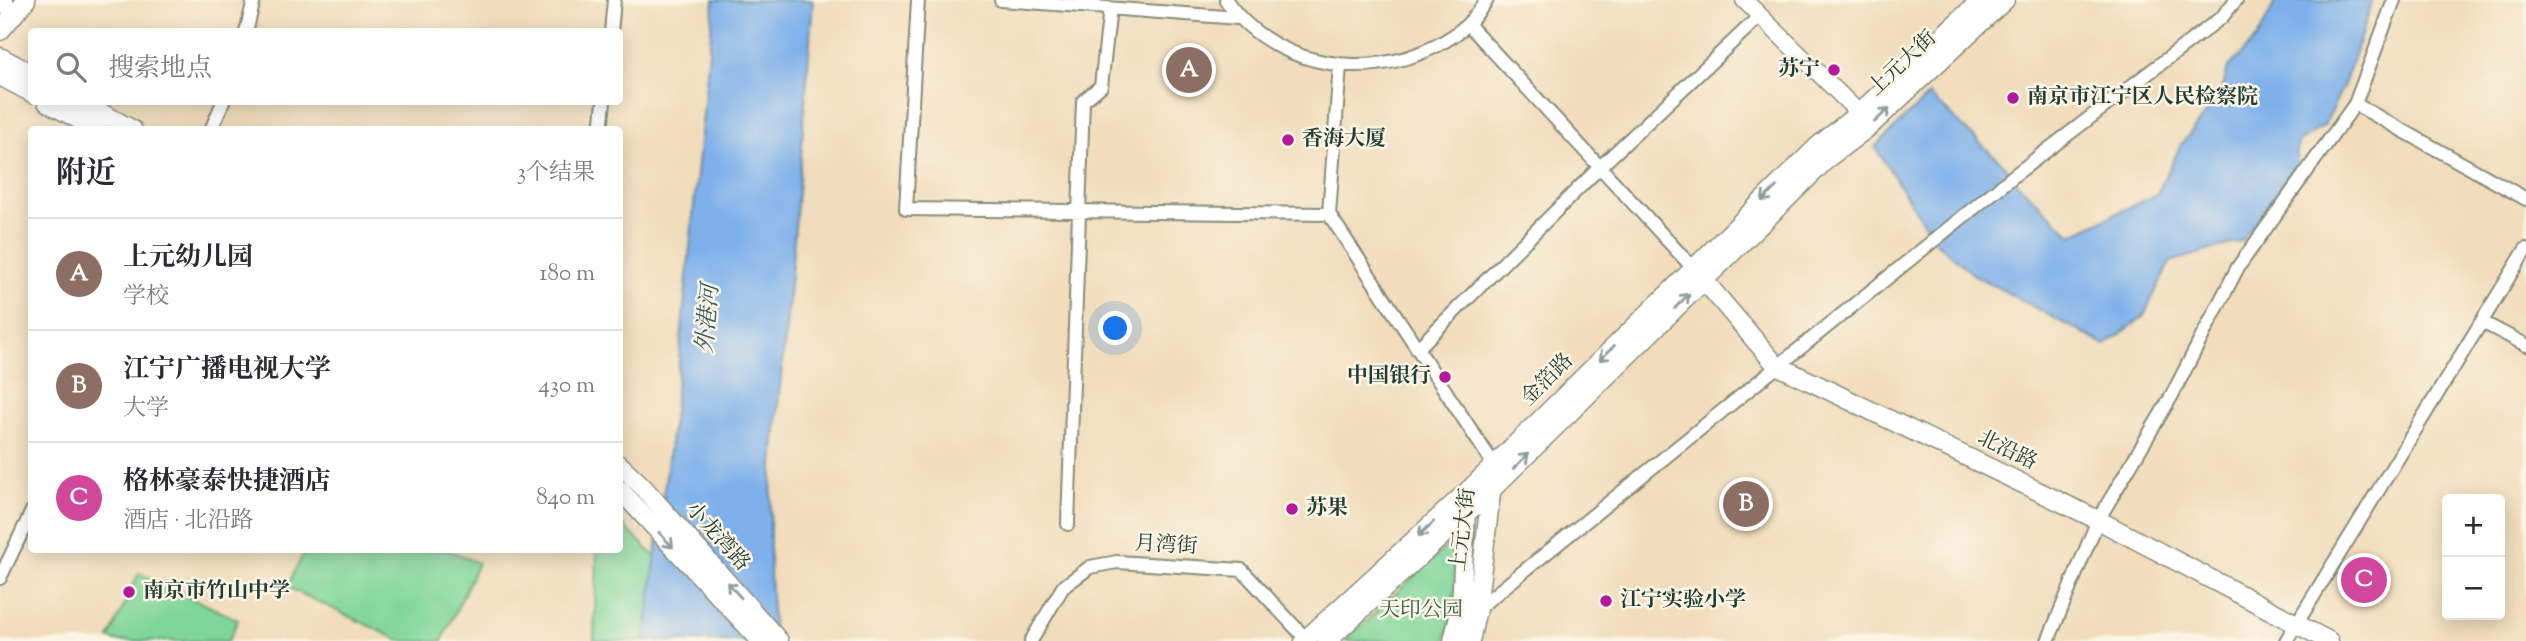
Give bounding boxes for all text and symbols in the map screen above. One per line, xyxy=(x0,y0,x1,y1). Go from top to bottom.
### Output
street label: 上元大街 xyxy=(1862,24,1944,104)
search box xyxy=(28,28,623,105)
pin: A xyxy=(1166,44,1212,96)
icon: search xyxy=(52,48,90,86)
text: 搜索地点 xyxy=(108,51,212,88)
place label: 苏宁 xyxy=(1778,55,1820,85)
marker: 苏宁 xyxy=(1826,62,1842,78)
place label: 南京市江宁区人民检察院 xyxy=(2027,83,2258,113)
marker: 南京市江宁区人民检察院 xyxy=(2005,90,2021,106)
one-way arrow xyxy=(1873,106,1890,123)
place label: 香海大厦 xyxy=(1302,125,1386,155)
marker: 香海大厦 xyxy=(1280,132,1296,148)
text: 附近 xyxy=(56,153,116,196)
text: 3个结果 xyxy=(517,157,595,190)
one-way arrow xyxy=(1761,185,1778,202)
text: 上元幼儿园 xyxy=(123,240,253,277)
text: A xyxy=(70,258,88,291)
text: 180 m xyxy=(540,258,595,291)
water label: 外港河 xyxy=(690,279,729,355)
text: 学校 xyxy=(123,281,169,314)
one-way arrow xyxy=(1673,292,1690,309)
your location xyxy=(1098,311,1132,345)
one-way arrow xyxy=(1599,345,1616,362)
street label: 金箔路 xyxy=(1515,347,1581,413)
text: 江宁广播电视大学 xyxy=(123,352,331,389)
place label: 中国银行 xyxy=(1347,362,1431,392)
marker: 中国银行 xyxy=(1437,369,1453,385)
text: B xyxy=(72,370,86,403)
text: 430 m xyxy=(538,370,595,403)
text: 大学 xyxy=(123,393,169,426)
street label: 北沿路 xyxy=(1972,424,2042,478)
one-way arrow xyxy=(1512,453,1529,470)
text: 格林豪泰快捷酒店 xyxy=(123,464,331,501)
pin: B xyxy=(1723,478,1769,530)
text: C xyxy=(70,482,88,515)
text: 840 m xyxy=(536,482,595,515)
street label: 上元大街 xyxy=(1444,486,1484,574)
place label: 苏果 xyxy=(1306,494,1348,524)
map controls xyxy=(2442,494,2505,620)
button: + xyxy=(2442,494,2505,557)
street label: 小龙湾路 xyxy=(678,496,756,578)
marker: 苏果 xyxy=(1284,501,1300,517)
text: 酒店 · 北沿路 xyxy=(123,505,254,538)
one-way arrow xyxy=(1417,521,1435,537)
street label: 月湾街 xyxy=(1134,529,1198,563)
one-way arrow xyxy=(658,531,675,548)
pin: C xyxy=(2341,554,2387,606)
button: − xyxy=(2442,557,2505,620)
place label: 南京市竹山中学 xyxy=(143,577,290,607)
one-way arrow xyxy=(726,581,742,599)
marker: 南京市竹山中学 xyxy=(121,584,137,600)
place label: 江宁实验小学 xyxy=(1620,586,1746,616)
marker: 江宁实验小学 xyxy=(1598,593,1614,609)
park label: 天印公园 xyxy=(1379,596,1463,626)

